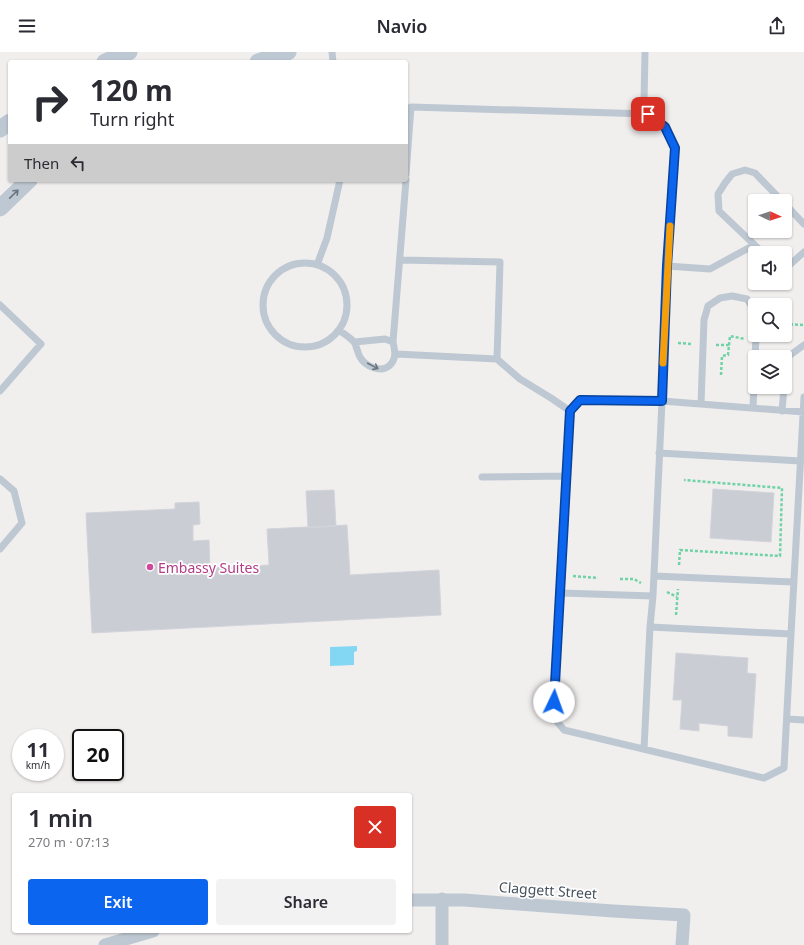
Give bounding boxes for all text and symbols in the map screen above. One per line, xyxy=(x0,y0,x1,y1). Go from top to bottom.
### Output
text: Navio xyxy=(377,14,427,38)
icon: menu xyxy=(16,15,38,37)
icon: share xyxy=(766,15,788,37)
text: 120 m xyxy=(90,71,173,109)
icon: right xyxy=(24,76,76,128)
pin xyxy=(631,97,665,131)
icon: arrive xyxy=(637,103,659,125)
text: Turn right xyxy=(90,107,174,131)
icon: left xyxy=(67,152,89,174)
text: Then xyxy=(24,153,59,173)
one-way arrow xyxy=(9,190,19,199)
north arrow xyxy=(748,194,792,238)
map controls xyxy=(748,194,792,394)
button: sound xyxy=(748,246,792,290)
button: search xyxy=(748,298,792,342)
button: layers xyxy=(748,350,792,394)
one-way arrow xyxy=(367,363,379,371)
place label: Embassy Suites xyxy=(158,558,259,577)
marker: Embassy Suites xyxy=(145,562,155,572)
position arrow xyxy=(533,681,575,723)
speed limit sign: 20 xyxy=(72,729,124,781)
text: 11 xyxy=(27,736,49,763)
text: km/h xyxy=(26,758,50,772)
text: 1 min xyxy=(28,801,93,834)
button: close xyxy=(354,806,396,848)
text: 270 m · 07:13 xyxy=(28,833,109,851)
street label: Claggett Street xyxy=(498,877,598,903)
button: Exit xyxy=(28,879,208,925)
button: Share xyxy=(216,879,396,925)

